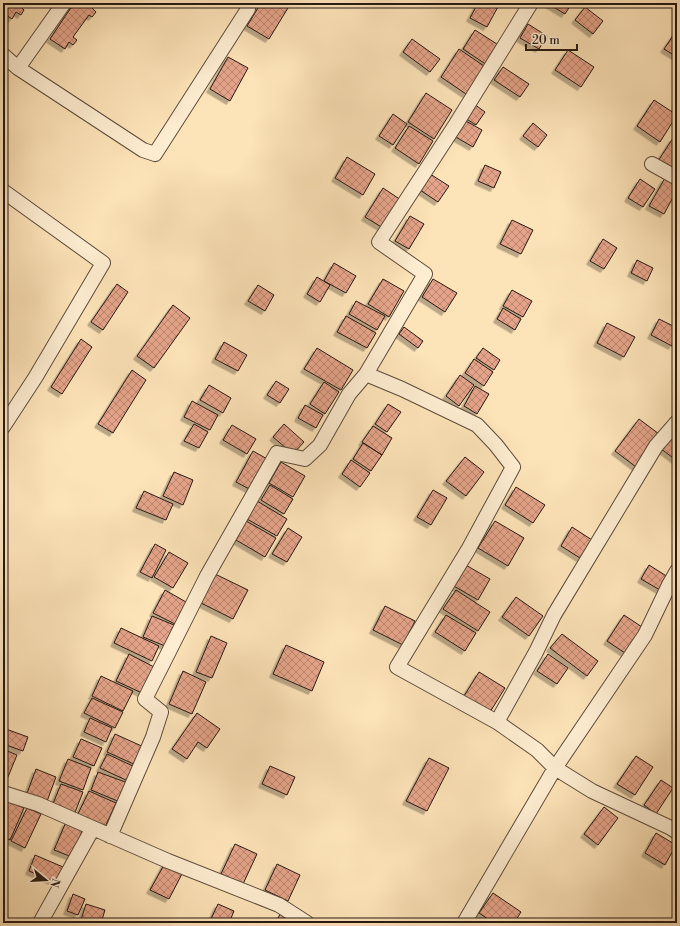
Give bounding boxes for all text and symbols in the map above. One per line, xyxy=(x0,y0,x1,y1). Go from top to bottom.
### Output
scale bar xyxy=(526,26,577,52)
text: 20 m xyxy=(532,33,560,48)
north arrow xyxy=(26,860,66,900)
text: N xyxy=(46,876,63,889)

